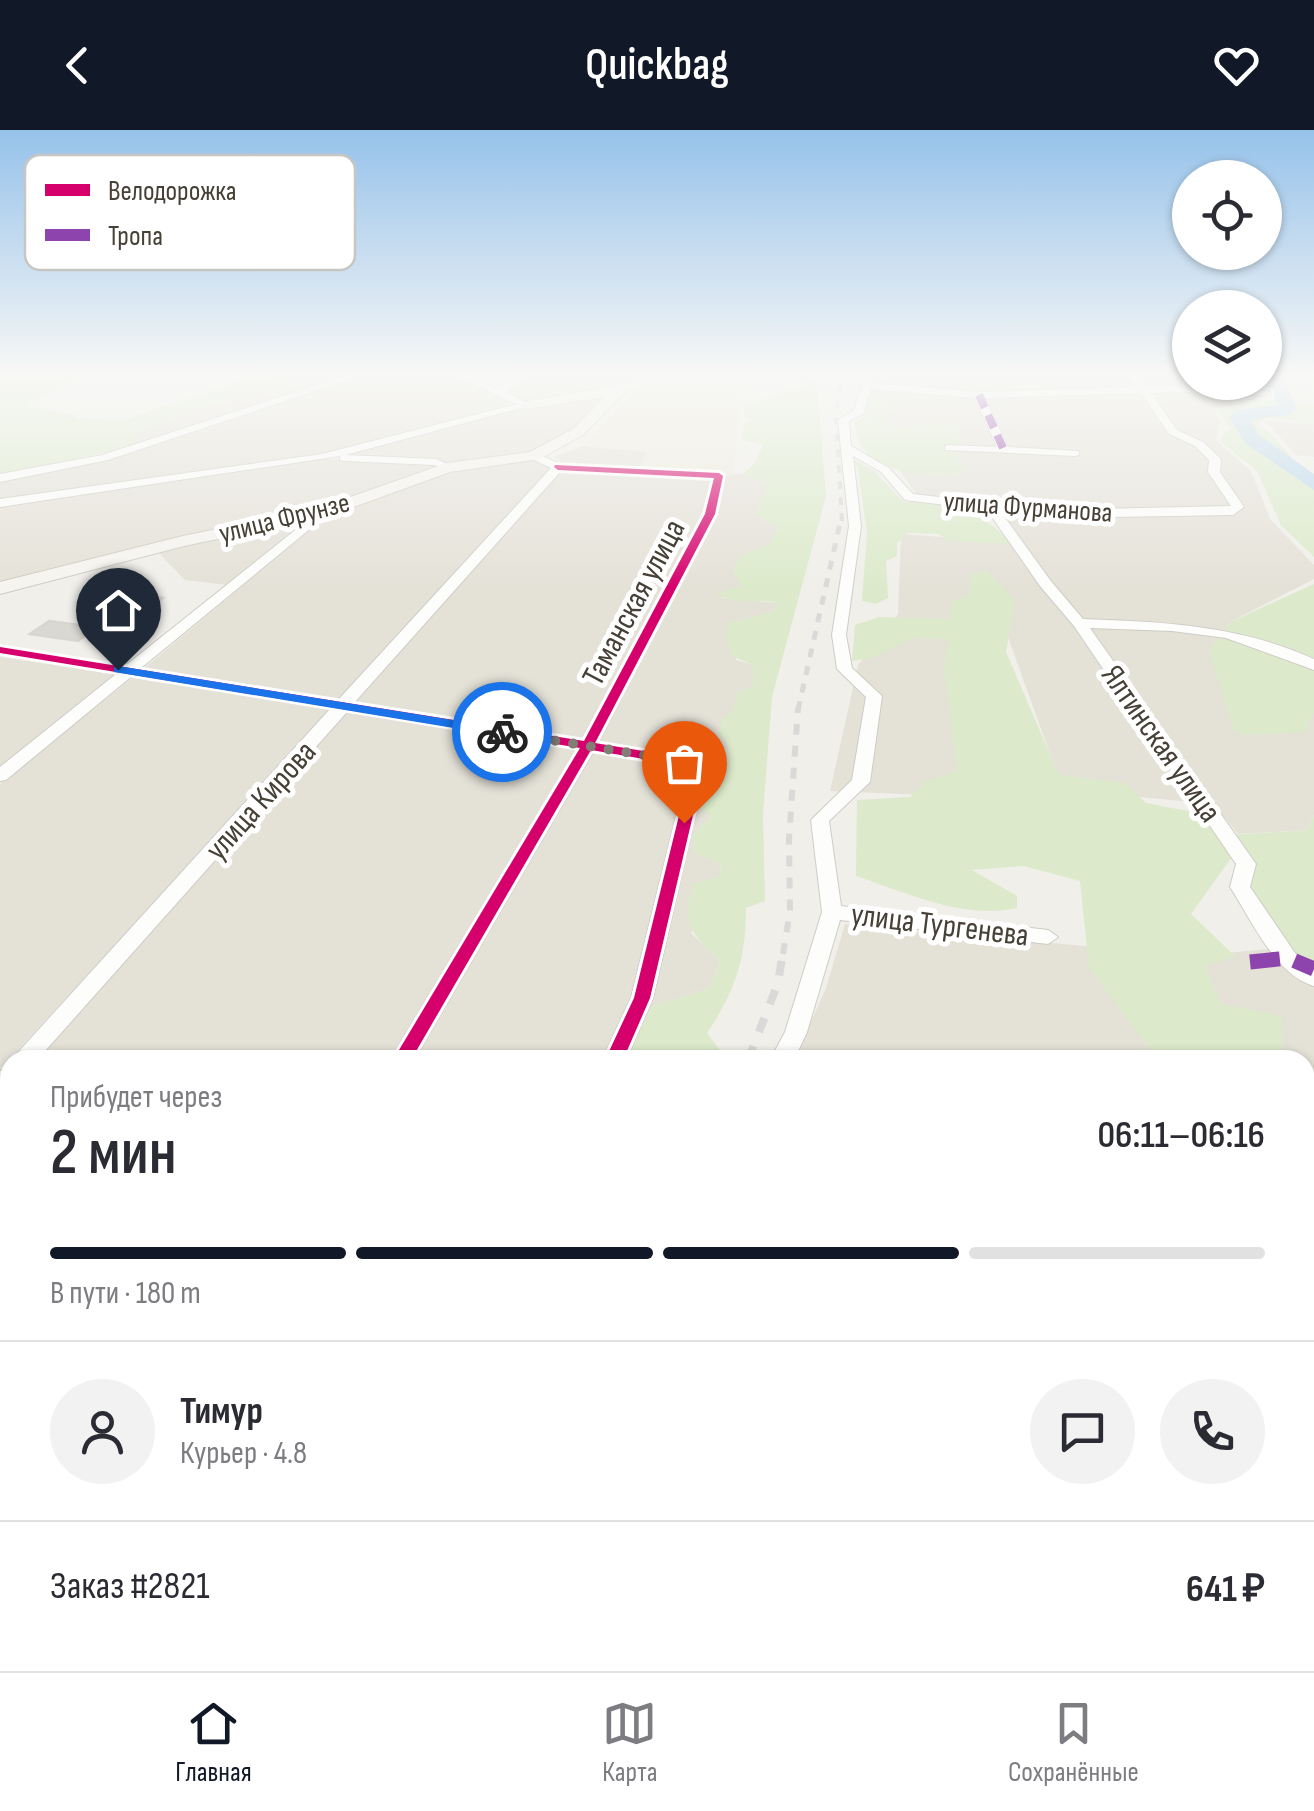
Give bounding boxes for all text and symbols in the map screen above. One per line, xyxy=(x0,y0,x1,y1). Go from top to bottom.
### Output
icon: back xyxy=(50,38,105,93)
text: Quickbag xyxy=(585,38,729,93)
icon: heart xyxy=(1209,38,1264,93)
legend xyxy=(25,155,355,270)
map controls xyxy=(1172,160,1282,400)
button: locate xyxy=(1172,160,1282,270)
text: Велодорожка xyxy=(108,175,237,208)
text: Тропа xyxy=(108,220,163,253)
button: layers xyxy=(1172,290,1282,400)
street label: улица Фурманова xyxy=(942,485,1113,530)
street label: улица Фрунзе xyxy=(216,486,353,551)
street label: Таманская улица xyxy=(574,513,694,692)
pin xyxy=(76,568,161,671)
icon: home xyxy=(91,583,146,638)
street label: Ялтинская улица xyxy=(1092,658,1229,830)
courier xyxy=(452,682,552,782)
icon: bike xyxy=(475,705,530,760)
pin xyxy=(642,721,727,824)
street label: улица Кирова xyxy=(197,733,325,869)
icon: bag xyxy=(657,736,712,791)
street label: улица Тургенева xyxy=(849,895,1031,956)
text: Прибудет через xyxy=(50,1078,222,1117)
text: 06:11–06:16 xyxy=(1097,1113,1265,1158)
text: 2 мин xyxy=(50,1115,177,1193)
text: В пути · 180 m xyxy=(50,1274,201,1313)
button: person xyxy=(50,1379,155,1484)
button: chat xyxy=(1030,1379,1135,1484)
button: phone xyxy=(1160,1379,1265,1484)
text: Тимур xyxy=(180,1389,263,1434)
text: Курьер · 4.8 xyxy=(180,1434,307,1473)
text: Заказ #2821 xyxy=(50,1564,210,1609)
text: 641 ₽ xyxy=(1186,1567,1265,1612)
tab: Главная xyxy=(175,1696,252,1789)
tab: Карта xyxy=(602,1696,657,1789)
tab: Сохранённые xyxy=(1008,1696,1139,1789)

